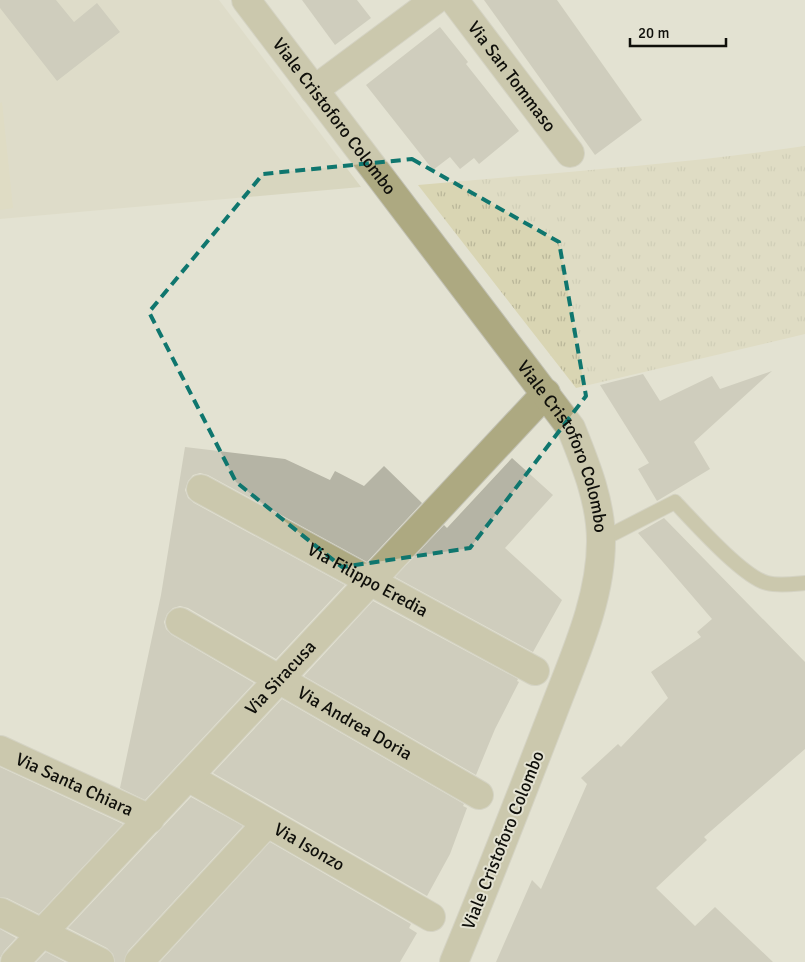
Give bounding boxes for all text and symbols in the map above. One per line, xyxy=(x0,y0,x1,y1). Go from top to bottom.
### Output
scale bar xyxy=(630,15,726,47)
street label: Via San Tommaso xyxy=(463,17,561,136)
text: 20 m xyxy=(638,24,669,42)
street label: Viale Cristoforo Colombo xyxy=(268,33,401,199)
street label: Viale Cristoforo Colombo xyxy=(513,356,612,533)
street label: Via Filippo Eredia xyxy=(304,538,432,622)
street label: Via Siracusa xyxy=(240,636,321,720)
street label: Via Andrea Doria xyxy=(293,681,416,765)
street label: Viale Cristoforo Colombo xyxy=(457,747,549,933)
street label: Via Santa Chiara xyxy=(12,748,137,821)
street label: Via Isonzo xyxy=(270,818,349,876)

